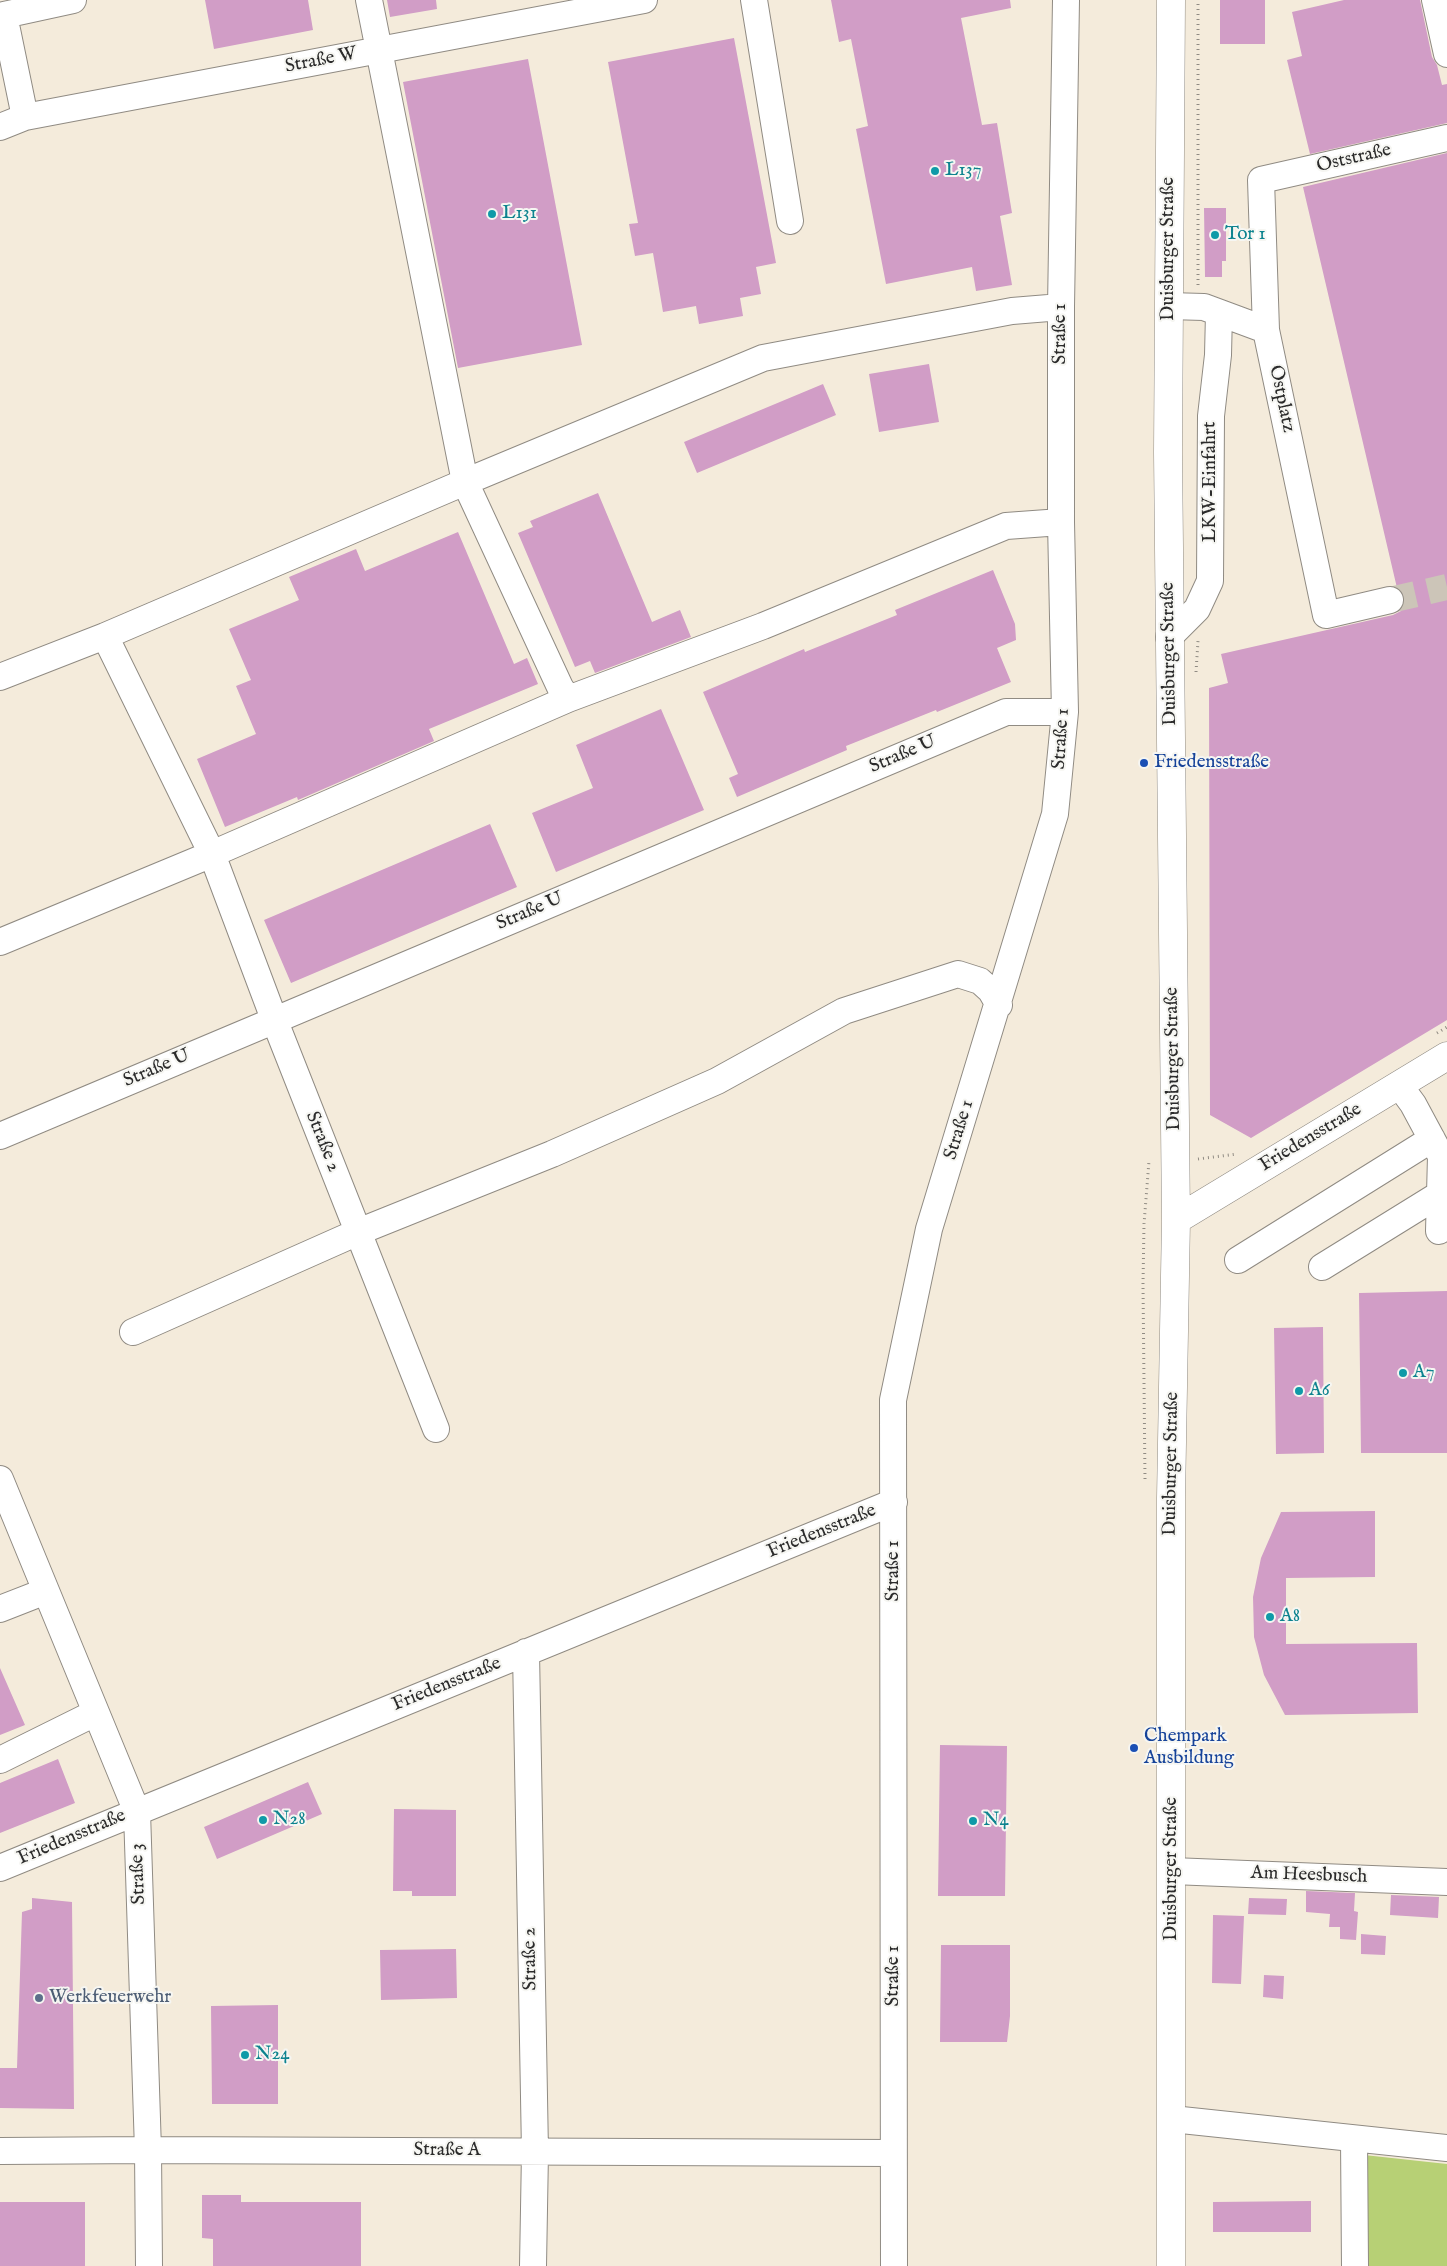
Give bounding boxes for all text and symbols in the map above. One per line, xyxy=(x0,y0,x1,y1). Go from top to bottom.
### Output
street label: Straße W xyxy=(283,43,359,79)
street label: Oststraße xyxy=(1314,139,1394,179)
place label: L137 xyxy=(945,160,982,182)
marker: L137 xyxy=(929,165,941,177)
street label: Duisburger Straße xyxy=(1158,177,1180,321)
place label: L131 xyxy=(502,203,537,225)
marker: L131 xyxy=(486,208,498,220)
place label: Tor 1 xyxy=(1225,224,1266,246)
marker: Tor 1 xyxy=(1209,229,1221,241)
street label: Straße 1 xyxy=(1050,303,1072,365)
street label: Ostplatz xyxy=(1263,363,1299,435)
street label: LKW-Einfahrt xyxy=(1200,422,1222,542)
street label: Duisburger Straße xyxy=(1157,582,1183,726)
street label: Straße 1 xyxy=(1048,708,1076,770)
street label: Straße U xyxy=(866,731,940,779)
place label: Friedensstraße xyxy=(1154,752,1269,774)
marker: Friedensstraße xyxy=(1138,757,1150,769)
street label: Straße U xyxy=(493,888,567,936)
street label: Duisburger Straße xyxy=(1161,987,1187,1131)
street label: Straße U xyxy=(120,1045,194,1093)
street label: Straße 1 xyxy=(940,1097,980,1163)
street label: Friedensstraße xyxy=(1256,1099,1366,1177)
street label: Straße 2 xyxy=(300,1109,344,1175)
place label: A7 xyxy=(1413,1362,1435,1384)
marker: A7 xyxy=(1397,1367,1409,1379)
place label: A6 xyxy=(1309,1380,1330,1402)
marker: A6 xyxy=(1293,1385,1305,1397)
street label: Duisburger Straße xyxy=(1159,1392,1185,1536)
street label: Friedensstraße xyxy=(764,1500,880,1564)
street label: Straße 1 xyxy=(883,1540,905,1602)
place label: A8 xyxy=(1280,1606,1300,1628)
marker: A8 xyxy=(1264,1611,1276,1623)
street label: Friedensstraße xyxy=(389,1653,505,1717)
place label: Chempark Ausbildung xyxy=(1144,1726,1234,1770)
marker: Chempark Ausbildung xyxy=(1128,1742,1140,1754)
street label: Duisburger Straße xyxy=(1161,1797,1183,1941)
street label: Friedensstraße xyxy=(15,1805,129,1871)
place label: N28 xyxy=(273,1809,306,1831)
place label: N4 xyxy=(983,1810,1009,1832)
marker: N28 xyxy=(257,1814,269,1826)
marker: N4 xyxy=(967,1815,979,1827)
street label: Straße 3 xyxy=(127,1843,151,1905)
street label: Am Heesbusch xyxy=(1250,1863,1368,1889)
street label: Straße 2 xyxy=(519,1927,543,1991)
street label: Straße 1 xyxy=(883,1945,905,2007)
place label: Werkfeuerwehr xyxy=(49,1987,171,2009)
marker: Werkfeuerwehr xyxy=(33,1992,45,2004)
place label: N24 xyxy=(255,2044,290,2066)
marker: N24 xyxy=(239,2049,251,2061)
street label: Straße A xyxy=(414,2140,480,2162)

